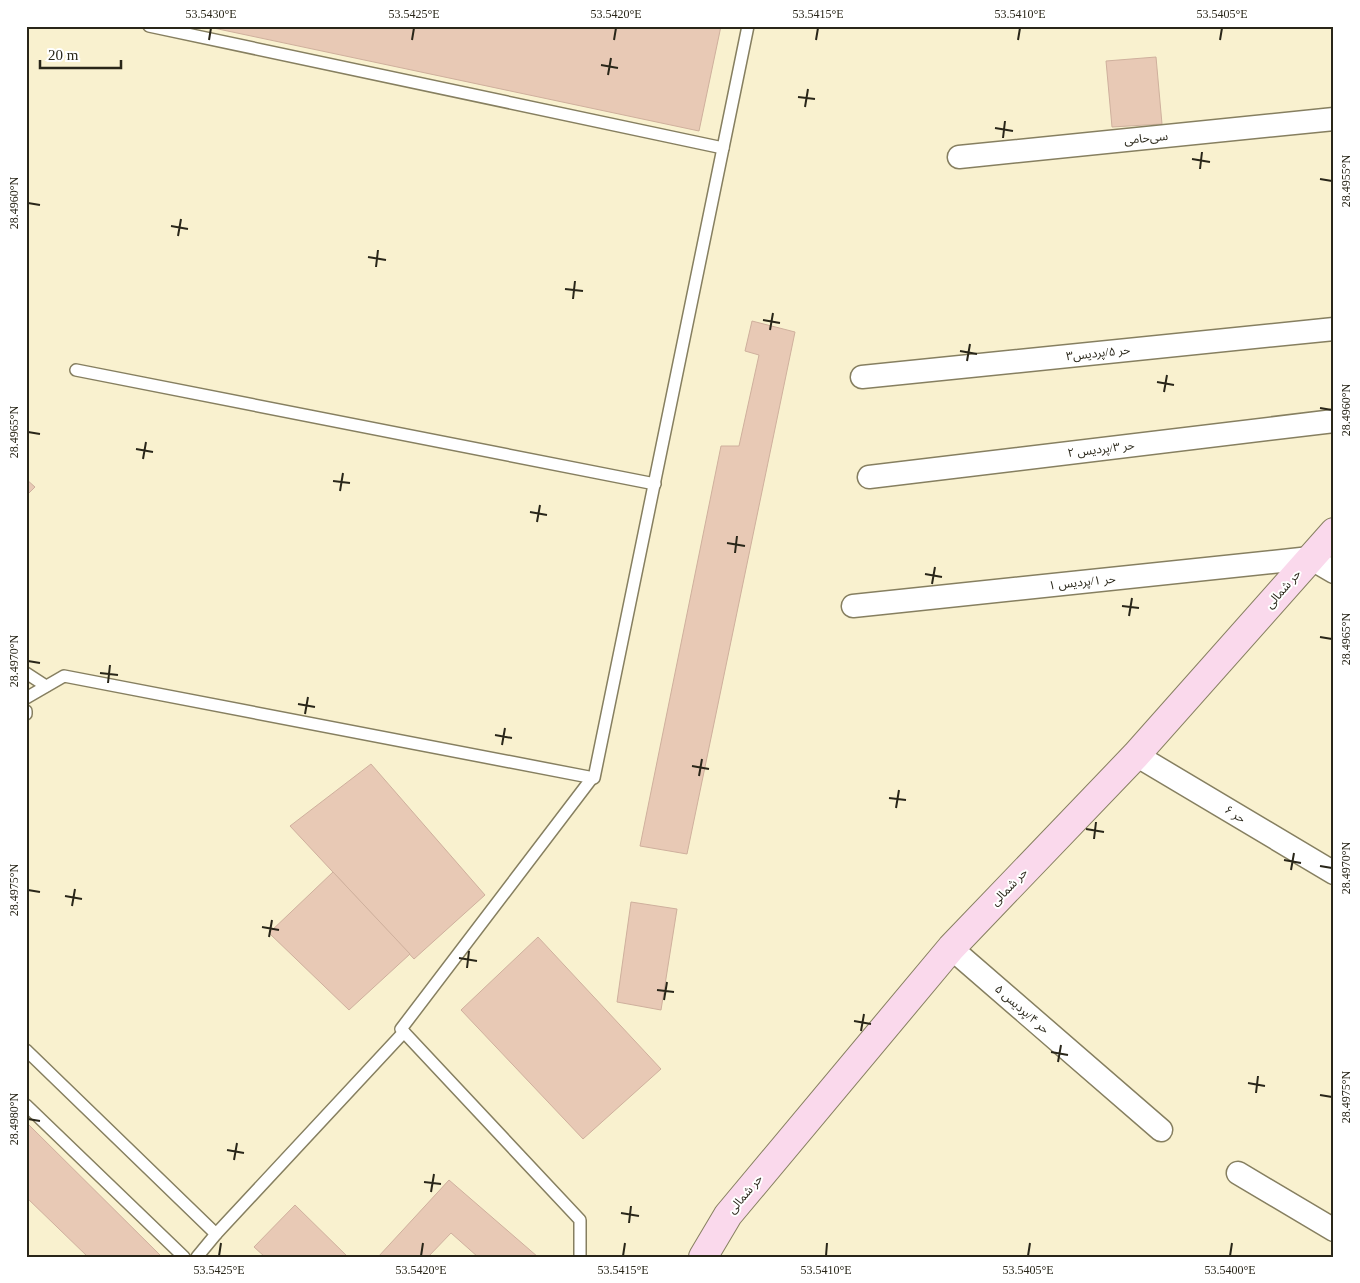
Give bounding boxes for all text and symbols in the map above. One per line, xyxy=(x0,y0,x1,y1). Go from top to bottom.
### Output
text: 53.5430°E xyxy=(185,7,237,21)
text: 53.5425°E xyxy=(388,7,440,21)
text: 53.5420°E xyxy=(590,7,642,21)
text: 53.5415°E xyxy=(792,7,844,21)
text: 53.5410°E xyxy=(994,7,1046,21)
text: 53.5405°E xyxy=(1196,7,1248,21)
scale bar xyxy=(40,38,121,70)
text: 20 m xyxy=(48,47,79,63)
street label: سی‌حامی xyxy=(1123,129,1169,147)
text: 28.4955°N xyxy=(1339,154,1353,207)
text: 28.4960°N xyxy=(7,176,21,229)
street label: حر ۵/پردیس۳ xyxy=(1065,343,1131,364)
text: 28.4960°N xyxy=(1339,383,1353,436)
text: 28.4965°N xyxy=(7,405,21,458)
street label: حر ۳/پردیس ۲ xyxy=(1067,438,1135,461)
street label: حر شمالی xyxy=(1262,567,1304,611)
street label: حر ۱/پردیس ۱ xyxy=(1048,572,1116,594)
text: 28.4965°N xyxy=(1339,612,1353,665)
text: 28.4970°N xyxy=(7,634,21,687)
street label: حر ۶ xyxy=(1222,802,1248,826)
text: 28.4970°N xyxy=(1339,841,1353,894)
text: 28.4975°N xyxy=(7,863,21,916)
street label: حر شمالی xyxy=(988,865,1030,909)
street label: حر ۴/پردیس ۵ xyxy=(991,982,1052,1037)
text: 28.4975°N xyxy=(1339,1070,1353,1123)
text: 28.4980°N xyxy=(7,1092,21,1145)
street label: حر شمالی xyxy=(725,1172,765,1216)
text: 53.5425°E xyxy=(193,1263,245,1277)
text: 53.5420°E xyxy=(395,1263,447,1277)
text: 53.5415°E xyxy=(597,1263,649,1277)
text: 53.5410°E xyxy=(800,1263,852,1277)
text: 53.5405°E xyxy=(1002,1263,1054,1277)
text: 53.5400°E xyxy=(1204,1263,1256,1277)

